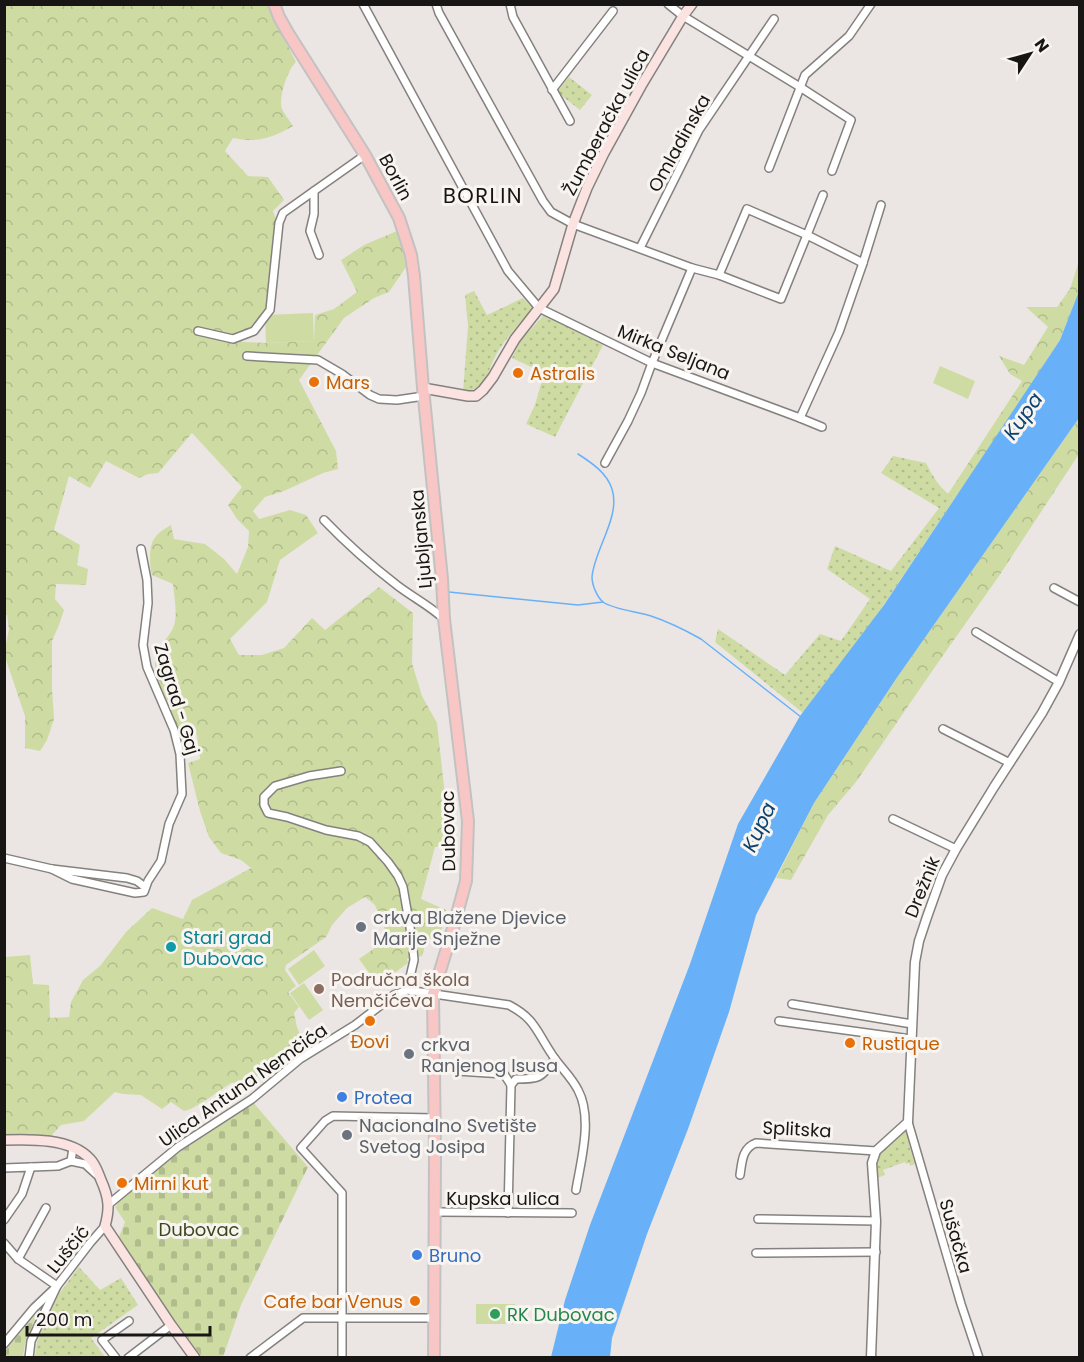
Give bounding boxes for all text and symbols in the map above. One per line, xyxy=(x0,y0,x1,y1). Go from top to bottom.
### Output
north arrow xyxy=(1000,24,1060,84)
text: N xyxy=(1029,34,1055,57)
street label: Žumberačka ulica xyxy=(557,44,655,200)
street label: Omladinska xyxy=(642,90,716,196)
street label: Borlin xyxy=(373,149,419,205)
district label: BORLIN xyxy=(443,181,523,210)
street label: Mirka Seljana xyxy=(614,318,734,386)
place label: Astralis xyxy=(530,361,595,386)
marker: Astralis xyxy=(511,366,525,380)
place label: Mars xyxy=(326,370,370,395)
marker: Mars xyxy=(307,375,321,389)
water label: Kupa xyxy=(997,387,1049,445)
street label: Ljubljanska xyxy=(404,488,438,590)
street label: Zagrad - Gaj xyxy=(148,640,206,758)
street label: Dubovac xyxy=(435,790,461,872)
water label: Kupa xyxy=(735,798,783,856)
street label: Drežnik xyxy=(898,852,946,921)
place label: crkva Blažene Djevice Marije Snježne xyxy=(373,905,566,951)
marker: crkva Blažene Djevice Marije Snježne xyxy=(354,920,368,934)
place label: Stari grad Dubovac xyxy=(183,925,271,971)
marker: Stari grad Dubovac xyxy=(164,940,178,954)
place label: Područna škola Nemčićeva xyxy=(331,967,470,1013)
marker: Područna škola Nemčićeva xyxy=(312,982,326,996)
marker: Đovi xyxy=(363,1014,377,1028)
street label: Ulica Antuna Nemčića xyxy=(154,1017,332,1153)
place label: Đovi xyxy=(350,1029,390,1054)
place label: Rustique xyxy=(862,1031,940,1056)
place label: crkva Ranjenog Isusa xyxy=(421,1032,558,1078)
marker: Rustique xyxy=(843,1036,857,1050)
marker: crkva Ranjenog Isusa xyxy=(402,1047,416,1061)
place label: Protea xyxy=(354,1085,413,1110)
marker: Protea xyxy=(335,1090,349,1104)
place label: Nacionalno Svetište Svetog Josipa xyxy=(359,1113,537,1159)
street label: Splitska xyxy=(762,1115,832,1143)
marker: Nacionalno Svetište Svetog Josipa xyxy=(340,1128,354,1142)
place label: Mirni kut xyxy=(134,1171,209,1196)
marker: Mirni kut xyxy=(115,1176,129,1190)
street label: Kupska ulica xyxy=(446,1186,560,1211)
street label: Sušačka xyxy=(934,1196,978,1276)
park label: Dubovac xyxy=(158,1217,240,1242)
street label: Luščić xyxy=(41,1220,95,1278)
place label: Bruno xyxy=(429,1243,481,1268)
marker: Bruno xyxy=(410,1248,424,1262)
place label: Cafe bar Venus xyxy=(263,1289,403,1314)
marker: Cafe bar Venus xyxy=(408,1294,422,1308)
scale bar xyxy=(27,1299,210,1337)
place label: RK Dubovac xyxy=(507,1302,615,1327)
text: 200 m xyxy=(36,1307,92,1332)
marker: RK Dubovac xyxy=(488,1307,502,1321)

